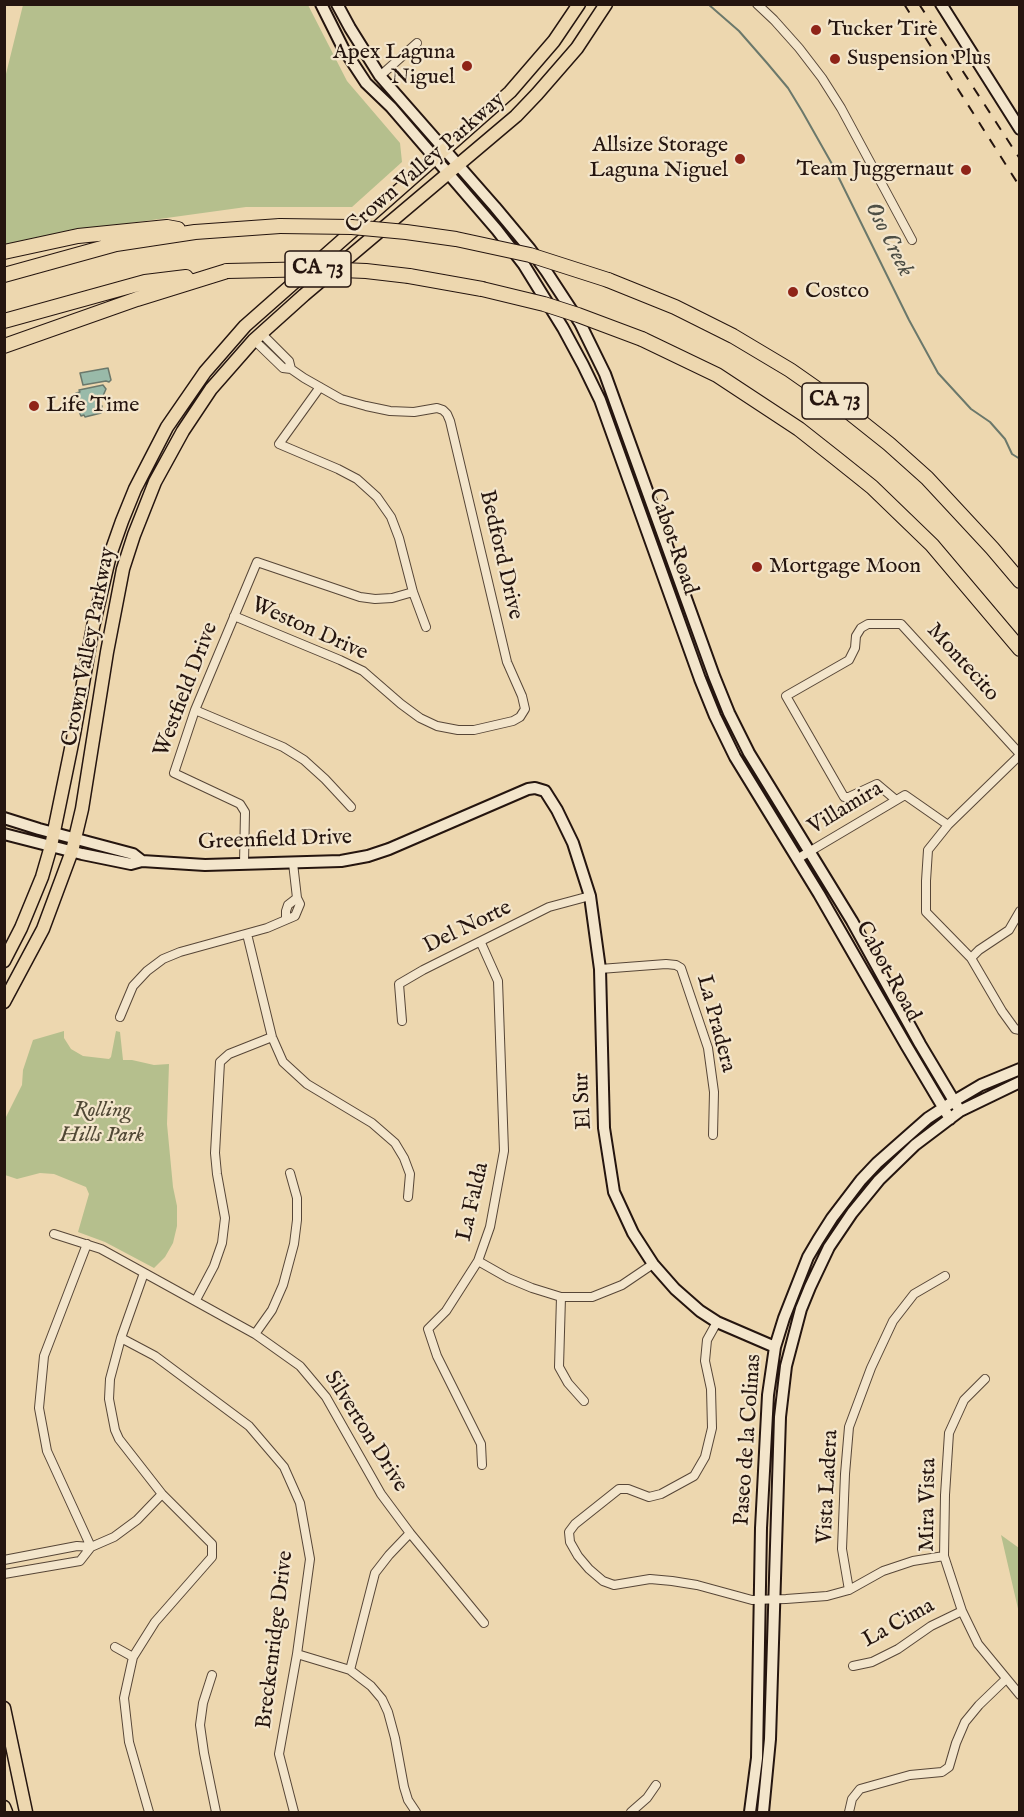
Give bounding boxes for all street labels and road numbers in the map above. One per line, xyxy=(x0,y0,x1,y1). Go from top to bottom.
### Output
street label: Crown Valley Parkway xyxy=(341,88,511,240)
road number: CA 73 xyxy=(285,251,351,287)
road number: CA 73 xyxy=(802,383,868,419)
street label: Cabot Road xyxy=(641,485,703,599)
street label: Bedford Drive xyxy=(472,488,528,622)
street label: Crown Valley Parkway xyxy=(58,545,122,749)
street label: Weston Drive xyxy=(247,593,371,667)
street label: Montecito xyxy=(920,618,1004,708)
street label: Westfield Drive xyxy=(149,619,225,761)
street label: Villamira xyxy=(804,776,888,842)
street label: Greenfield Drive xyxy=(198,825,352,857)
street label: Del Norte xyxy=(420,895,516,961)
street label: Cabot Road xyxy=(849,917,925,1027)
street label: La Pradera xyxy=(689,972,741,1076)
street label: El Sur xyxy=(569,1072,599,1130)
street label: La Falda xyxy=(452,1160,496,1244)
street label: Paseo de la Colinas xyxy=(730,1353,768,1527)
street label: Silverton Drive xyxy=(317,1367,413,1497)
street label: Vista Ladera xyxy=(813,1429,845,1545)
street label: Mira Vista xyxy=(915,1458,943,1552)
street label: Breckenridge Drive xyxy=(252,1549,300,1731)
street label: La Cima xyxy=(859,1594,939,1654)

